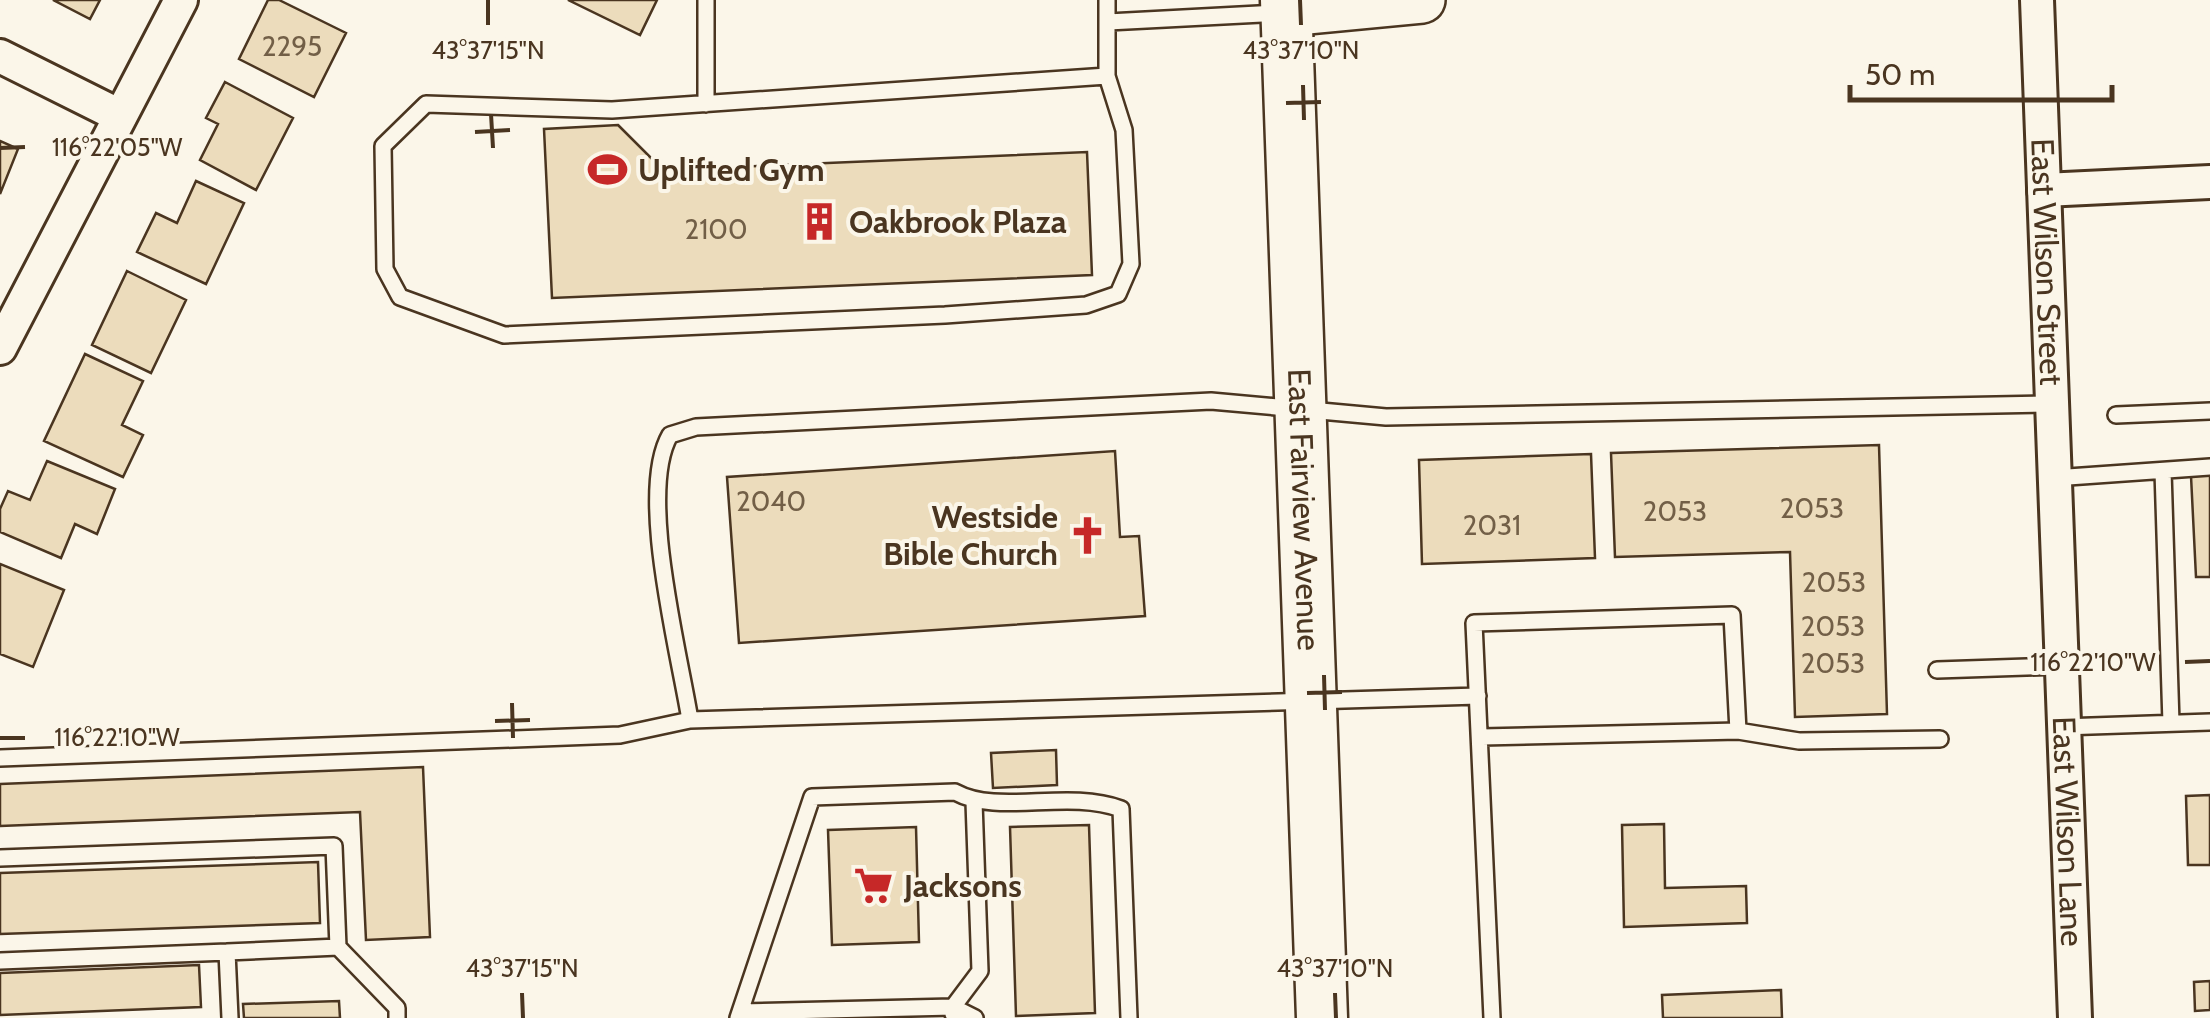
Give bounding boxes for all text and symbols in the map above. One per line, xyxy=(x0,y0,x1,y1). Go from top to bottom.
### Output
house number: 2295 xyxy=(262,29,322,63)
text: 43°37'15"N xyxy=(432,35,544,65)
text: 43°37'10"N xyxy=(1243,35,1359,65)
scale bar xyxy=(1850,40,2112,102)
text: 50 m xyxy=(1865,56,1935,93)
text: 116°22'05"W xyxy=(52,132,183,162)
street label: East Wilson Street xyxy=(2023,138,2071,386)
sports icon: Uplifted Gym xyxy=(587,149,629,191)
place label: Uplifted Gym xyxy=(638,150,825,189)
building icon: Oakbrook Plaza xyxy=(798,201,840,243)
place label: Oakbrook Plaza xyxy=(849,202,1067,241)
house number: 2100 xyxy=(685,212,747,246)
street label: East Fairview Avenue xyxy=(1280,368,1329,651)
house number: 2040 xyxy=(736,484,806,518)
house number: 2053 xyxy=(1780,491,1844,525)
house number: 2053 xyxy=(1643,494,1707,528)
place label: Westside Bible Church xyxy=(883,497,1058,573)
house number: 2031 xyxy=(1463,508,1521,542)
church icon: Westside Bible Church xyxy=(1067,514,1109,556)
house number: 2053 xyxy=(1802,565,1866,599)
house number: 2053 xyxy=(1801,609,1865,643)
house number: 2053 xyxy=(1801,646,1865,680)
text: 116°22'10"W xyxy=(2030,647,2156,677)
street label: East Wilson Lane xyxy=(2045,716,2092,947)
text: 116°22'10"W xyxy=(54,722,180,752)
supermarket icon: Jacksons xyxy=(853,865,895,907)
place label: Jacksons xyxy=(903,866,1022,905)
text: 43°37'15"N xyxy=(466,953,578,983)
text: 43°37'10"N xyxy=(1277,953,1393,983)

